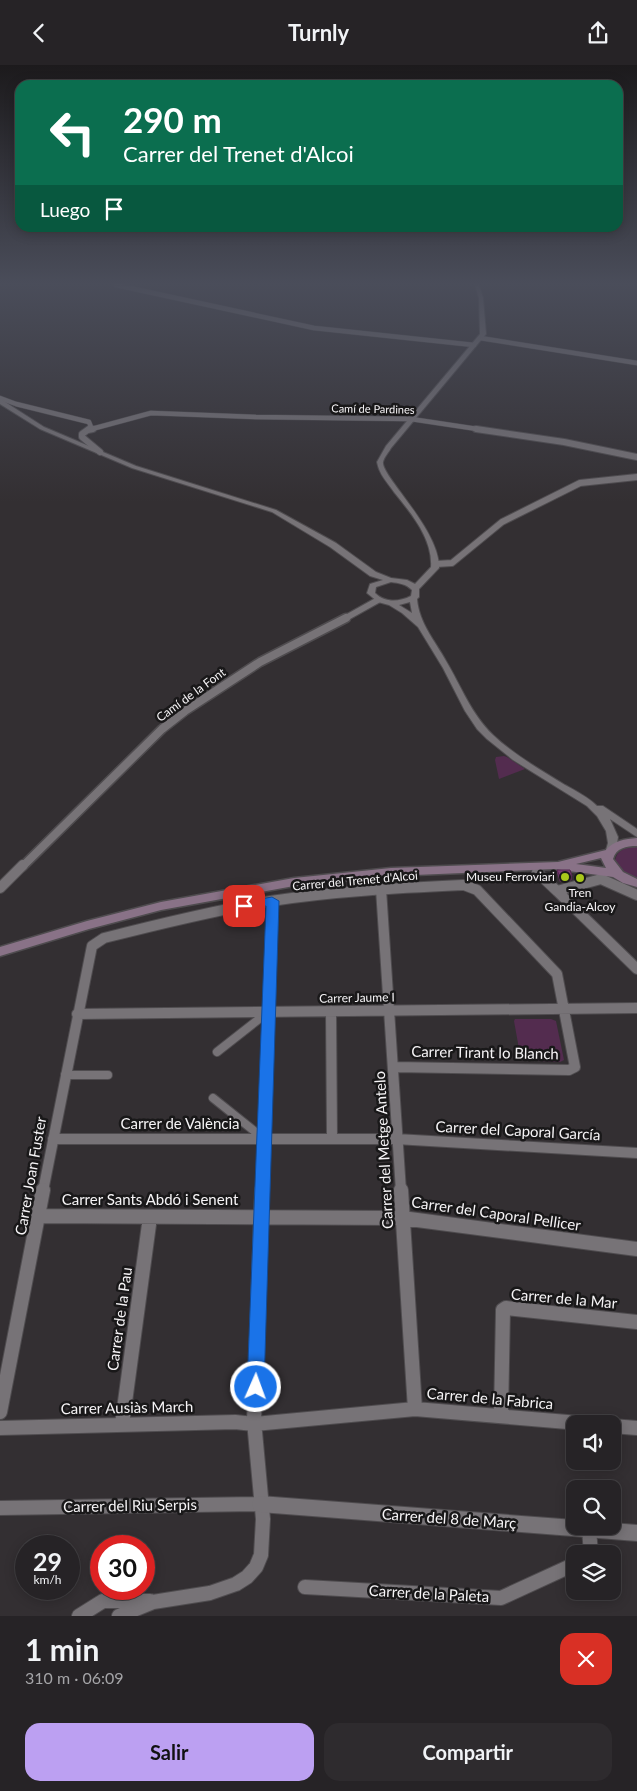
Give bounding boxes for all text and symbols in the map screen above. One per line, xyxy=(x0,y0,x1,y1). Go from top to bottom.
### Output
icon: back xyxy=(25,19,53,47)
text: Turnly xyxy=(288,19,349,46)
icon: share xyxy=(584,19,612,47)
text: 290 m xyxy=(123,98,222,140)
icon: left xyxy=(40,100,105,165)
text: Carrer del Trenet d'Alcoi xyxy=(123,140,354,167)
icon: arrive xyxy=(100,195,128,223)
text: Luego xyxy=(40,198,90,221)
street label: Camí de Pardines xyxy=(331,401,415,416)
street label: Camí de la Font xyxy=(153,664,229,725)
street label: Carrer del Trenet d'Alcoi xyxy=(292,868,418,893)
place label: Museu Ferroviari xyxy=(466,869,555,884)
marker: Museu Ferroviari xyxy=(559,871,571,883)
marker: Tren Gandia-Alcoy xyxy=(574,872,586,884)
pin xyxy=(223,885,265,927)
place label: Tren Gandia-Alcoy xyxy=(545,885,616,914)
icon: arrive xyxy=(230,892,258,920)
street label: Carrer Jaume I xyxy=(319,989,395,1006)
street label: Carrer Tirant lo Blanch xyxy=(411,1042,559,1062)
street label: Carrer del Metge Antelo xyxy=(370,1071,396,1230)
street label: Carrer de València xyxy=(120,1114,240,1132)
street label: Carrer Joan Fuster xyxy=(11,1115,49,1237)
street label: Carrer del Caporal García xyxy=(435,1117,601,1143)
street label: Carrer Sants Abdó i Senent xyxy=(62,1190,239,1208)
street label: Carrer del Caporal Pellicer xyxy=(410,1192,583,1234)
street label: Carrer de la Pau xyxy=(103,1266,135,1372)
street label: Carrer de la Mar xyxy=(510,1284,619,1312)
position arrow xyxy=(229,1360,281,1412)
street label: Carrer de la Fabrica xyxy=(426,1384,554,1413)
street label: Carrer Ausiàs March xyxy=(61,1397,193,1417)
map controls xyxy=(566,1415,621,1600)
button: sound xyxy=(566,1415,621,1470)
button: search xyxy=(566,1480,621,1535)
street label: Carrer del Riu Serpis xyxy=(63,1495,197,1515)
street label: Carrer del 8 de Març xyxy=(381,1504,517,1532)
speed limit sign: 30 xyxy=(90,1535,155,1600)
button: layers xyxy=(566,1545,621,1600)
text: 29 xyxy=(33,1546,62,1576)
text: km/h xyxy=(33,1572,62,1587)
street label: Carrer de la Paleta xyxy=(368,1581,490,1605)
text: 1 min xyxy=(25,1631,99,1667)
button: close xyxy=(560,1633,612,1685)
text: 310 m · 06:09 xyxy=(25,1668,124,1687)
button: Salir xyxy=(25,1723,314,1781)
button: Compartir xyxy=(324,1723,612,1781)

